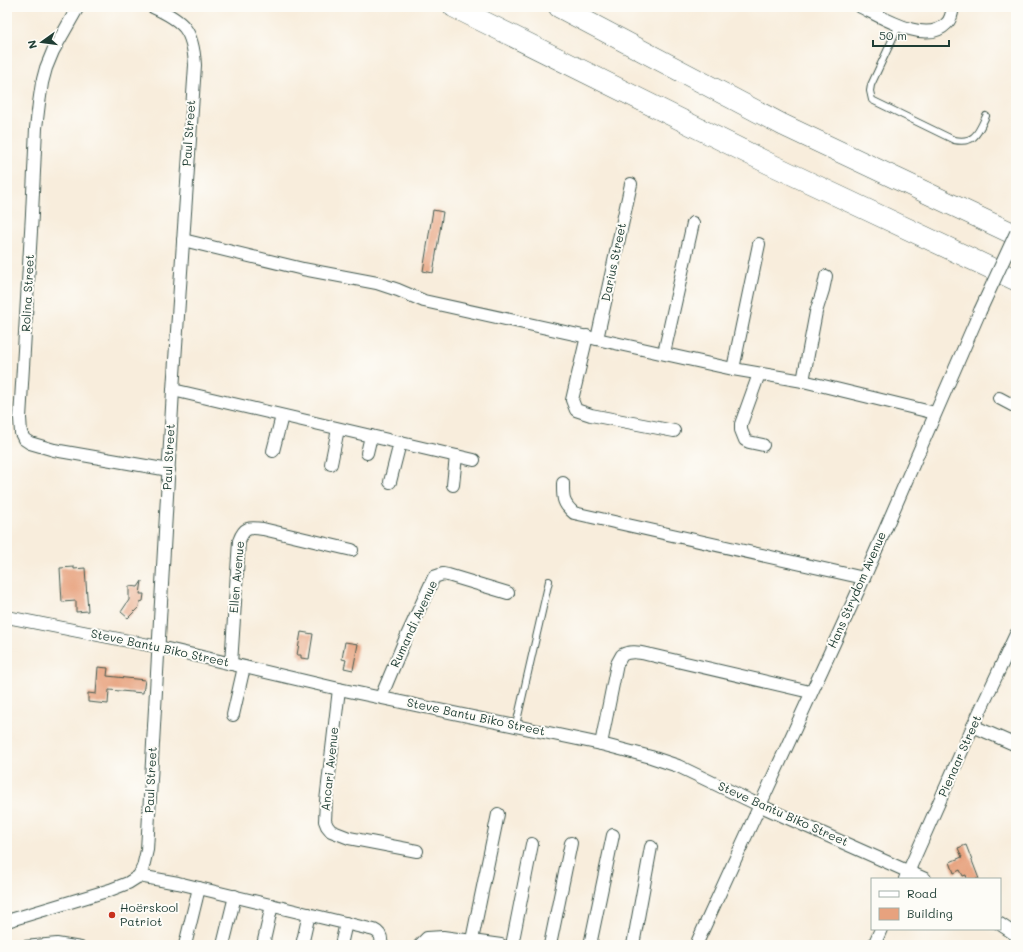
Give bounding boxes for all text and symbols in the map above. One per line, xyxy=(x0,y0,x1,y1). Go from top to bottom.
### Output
north arrow xyxy=(22,22,62,62)
scale bar xyxy=(873,22,949,48)
text: 50 m xyxy=(879,27,907,43)
text: N xyxy=(24,39,40,50)
street label: Paul Street xyxy=(178,99,198,167)
street label: Darius Street xyxy=(597,221,629,303)
street label: Rolina Street xyxy=(17,254,37,332)
street label: Paul Street xyxy=(158,423,178,491)
street label: Hans Strydom Avenue xyxy=(823,529,889,651)
street label: Ellen Avenue xyxy=(225,540,247,614)
street label: Rumandi Avenue xyxy=(386,577,440,670)
street label: Steve Bantu Biko Street xyxy=(90,625,231,670)
street label: Steve Bantu Biko Street xyxy=(406,694,547,739)
street label: Pienaar Street xyxy=(934,712,984,799)
street label: Ancari Avenue xyxy=(317,726,341,812)
street label: Paul Street xyxy=(140,746,160,814)
street label: Steve Bantu Biko Street xyxy=(716,777,851,849)
legend xyxy=(871,878,1001,930)
text: Road xyxy=(907,885,937,901)
place label: Hoërskool Patriot xyxy=(120,899,179,929)
text: Building xyxy=(907,905,953,921)
marker: Hoërskool Patriot xyxy=(107,910,117,920)

